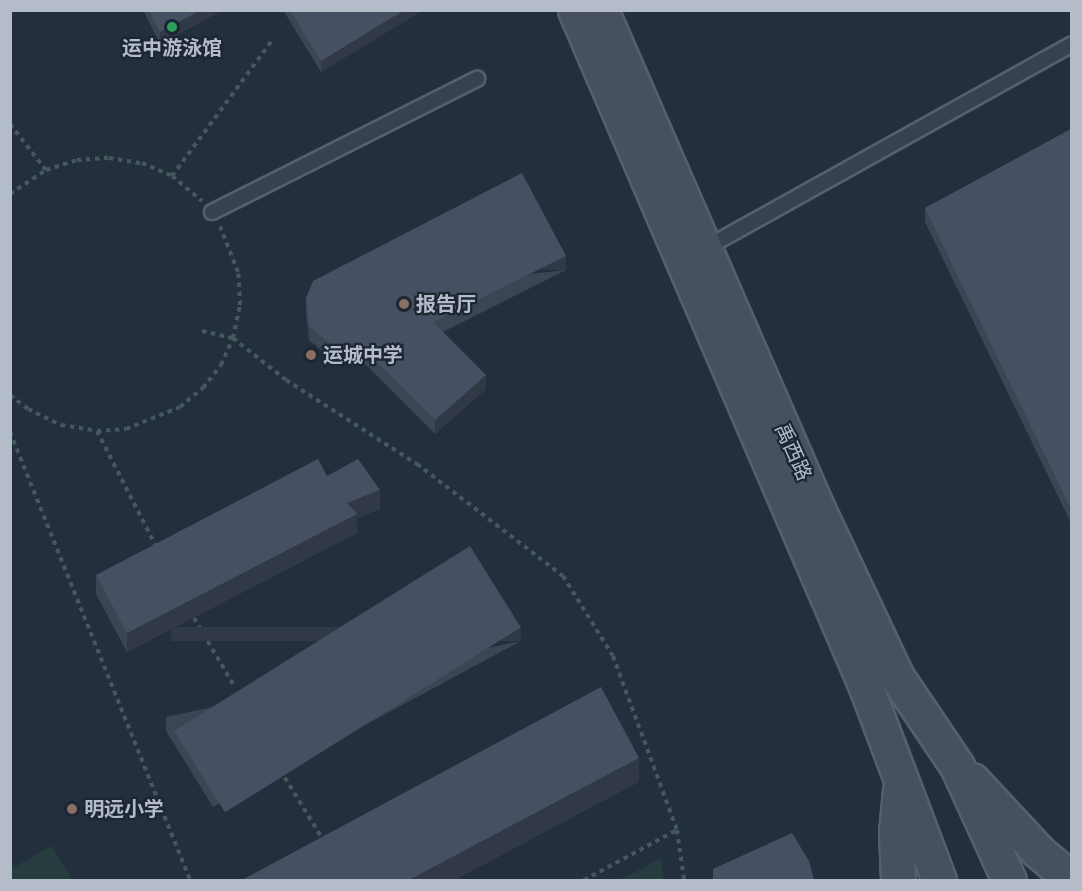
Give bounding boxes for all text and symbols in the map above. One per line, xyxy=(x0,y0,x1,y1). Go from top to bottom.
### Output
marker: 运中游泳馆 xyxy=(165,20,179,34)
place label: 运中游泳馆 xyxy=(122,36,222,60)
place label: 报告厅 xyxy=(416,292,476,316)
marker: 报告厅 xyxy=(397,297,411,311)
place label: 运城中学 xyxy=(323,343,403,367)
marker: 运城中学 xyxy=(304,348,318,362)
street label: 禹西路 xyxy=(770,420,816,484)
place label: 明远小学 xyxy=(84,797,164,821)
marker: 明远小学 xyxy=(65,802,79,816)

